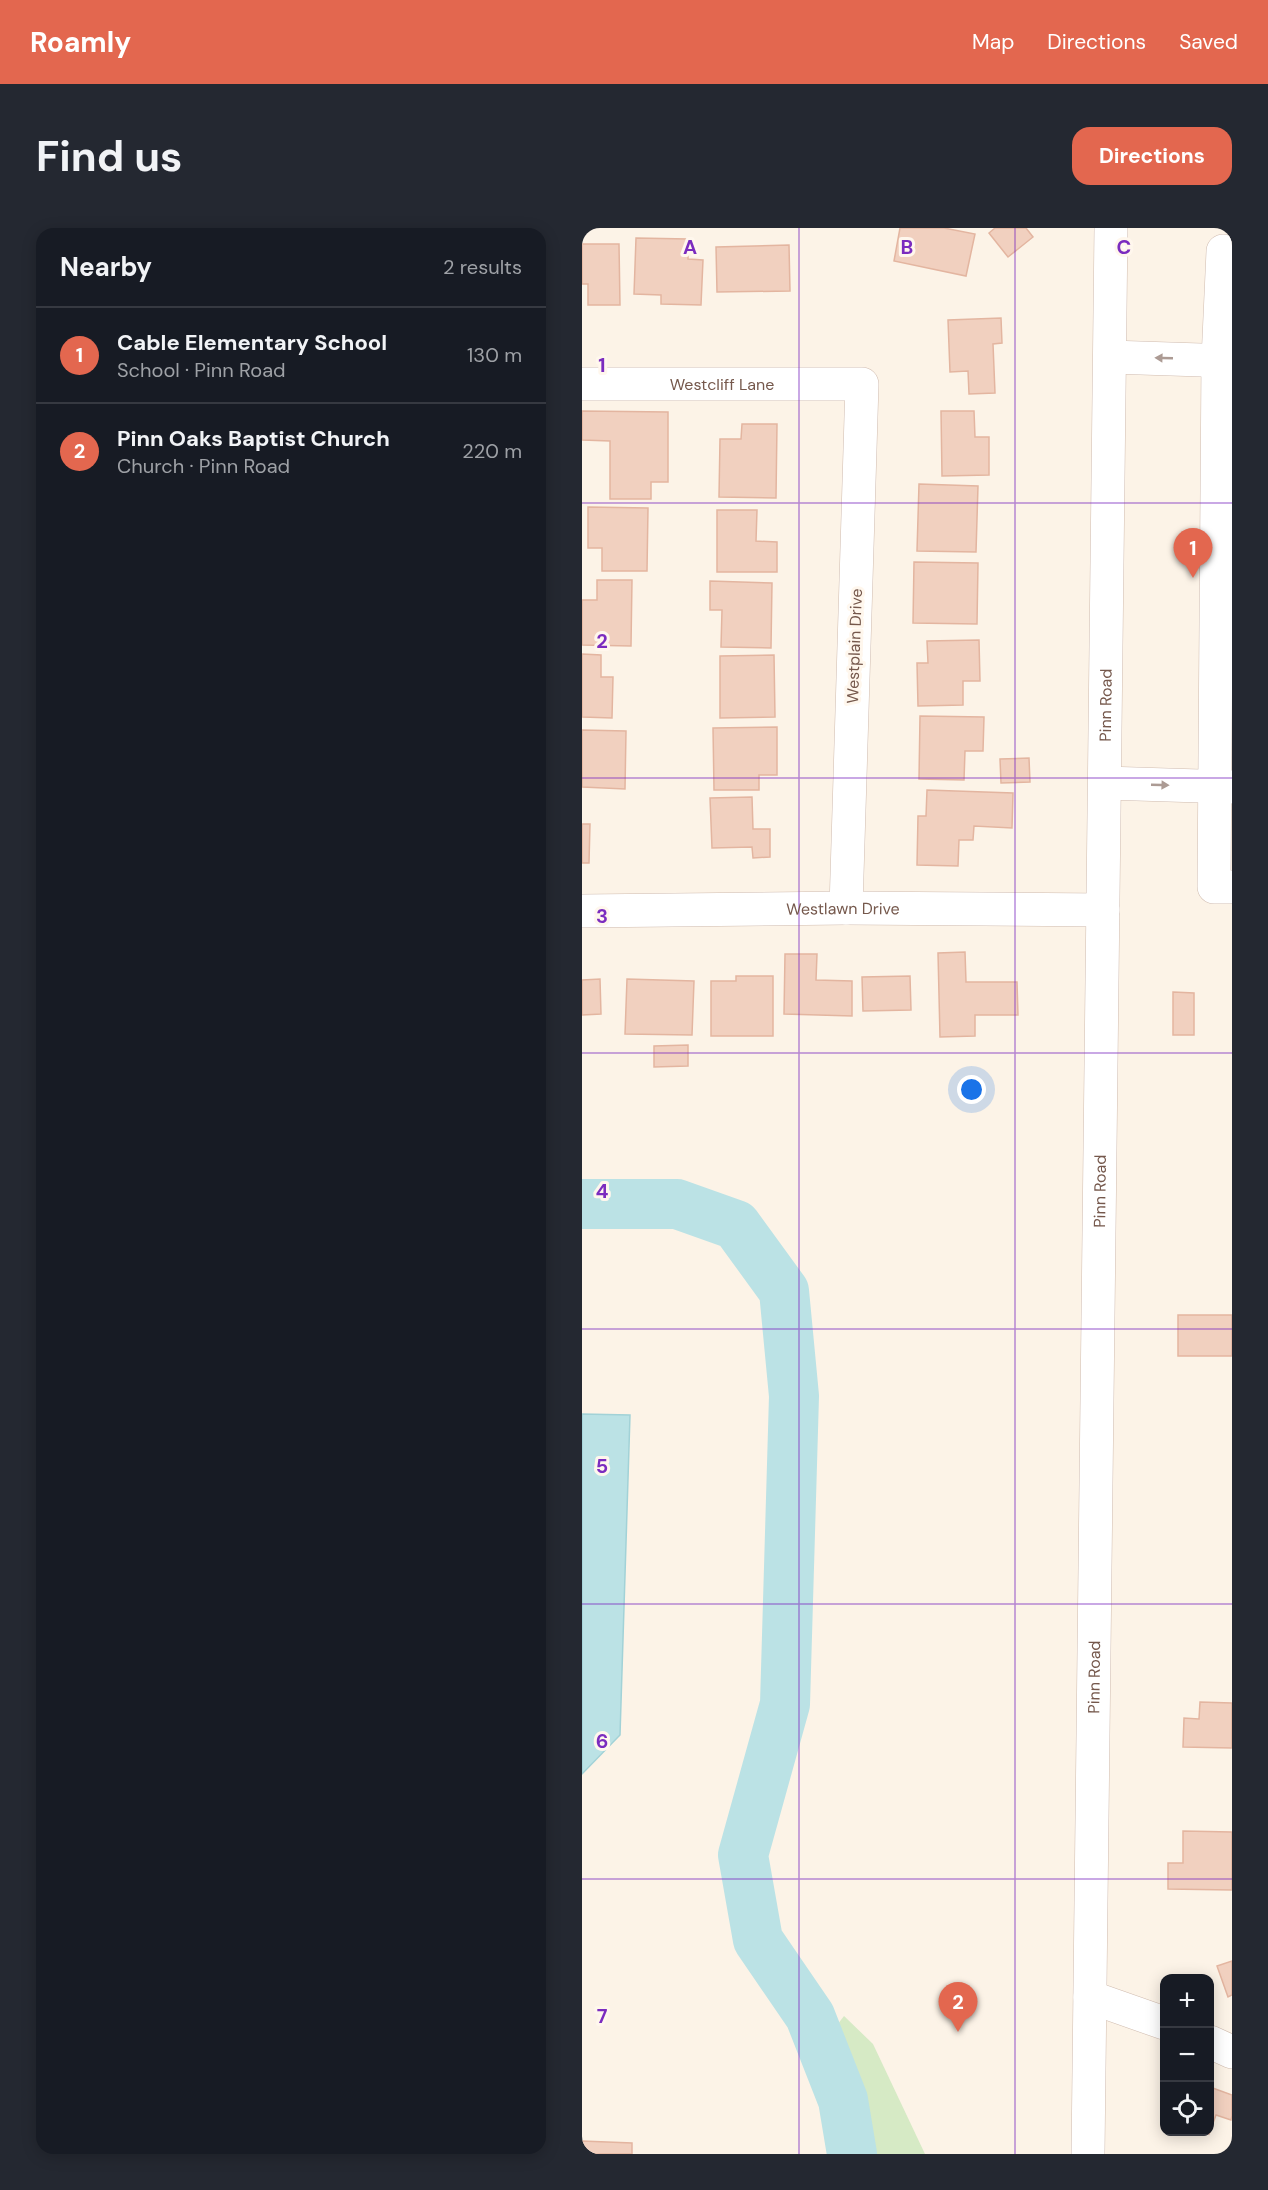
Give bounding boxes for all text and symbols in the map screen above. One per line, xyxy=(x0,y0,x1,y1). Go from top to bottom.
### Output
text: Roamly xyxy=(30,24,131,61)
text: Map xyxy=(972,28,1014,56)
text: Directions xyxy=(1047,28,1146,56)
text: Saved xyxy=(1179,28,1238,56)
button: Directions xyxy=(1072,127,1232,185)
text: Find us xyxy=(36,129,182,184)
text: A xyxy=(683,234,697,260)
text: B xyxy=(901,234,913,260)
text: C xyxy=(1117,234,1131,260)
text: Nearby xyxy=(60,250,152,284)
text: 2 results xyxy=(443,254,522,280)
text: Cable Elementary School xyxy=(117,328,387,357)
text: 1 xyxy=(76,342,83,368)
text: 130 m xyxy=(467,342,522,368)
text: 1 xyxy=(598,352,606,378)
one-way arrow xyxy=(1154,354,1173,363)
text: School · Pinn Road xyxy=(117,357,286,383)
street label: Westcliff Lane xyxy=(670,374,774,395)
text: Pinn Oaks Baptist Church xyxy=(117,424,390,453)
text: 2 xyxy=(74,438,85,464)
text: 220 m xyxy=(462,438,522,464)
text: Church · Pinn Road xyxy=(117,453,290,479)
pin: 1 xyxy=(1174,528,1212,578)
street label: Westplain Drive xyxy=(842,588,867,704)
text: 2 xyxy=(596,628,608,654)
street label: Pinn Road xyxy=(1095,668,1117,742)
one-way arrow xyxy=(1151,780,1170,789)
street label: Westlawn Drive xyxy=(786,898,900,920)
text: 3 xyxy=(596,903,608,929)
your location xyxy=(957,1075,986,1104)
street label: Pinn Road xyxy=(1089,1154,1111,1228)
text: 4 xyxy=(596,1178,609,1204)
text: 5 xyxy=(596,1453,608,1479)
street label: Pinn Road xyxy=(1083,1640,1105,1714)
text: 6 xyxy=(596,1728,608,1754)
map controls xyxy=(1160,1974,1214,2136)
button: + xyxy=(1160,1974,1214,2028)
pin: 2 xyxy=(938,1982,977,2032)
text: 7 xyxy=(597,2003,608,2029)
button: − xyxy=(1160,2028,1214,2082)
button: locate xyxy=(1160,2082,1214,2136)

